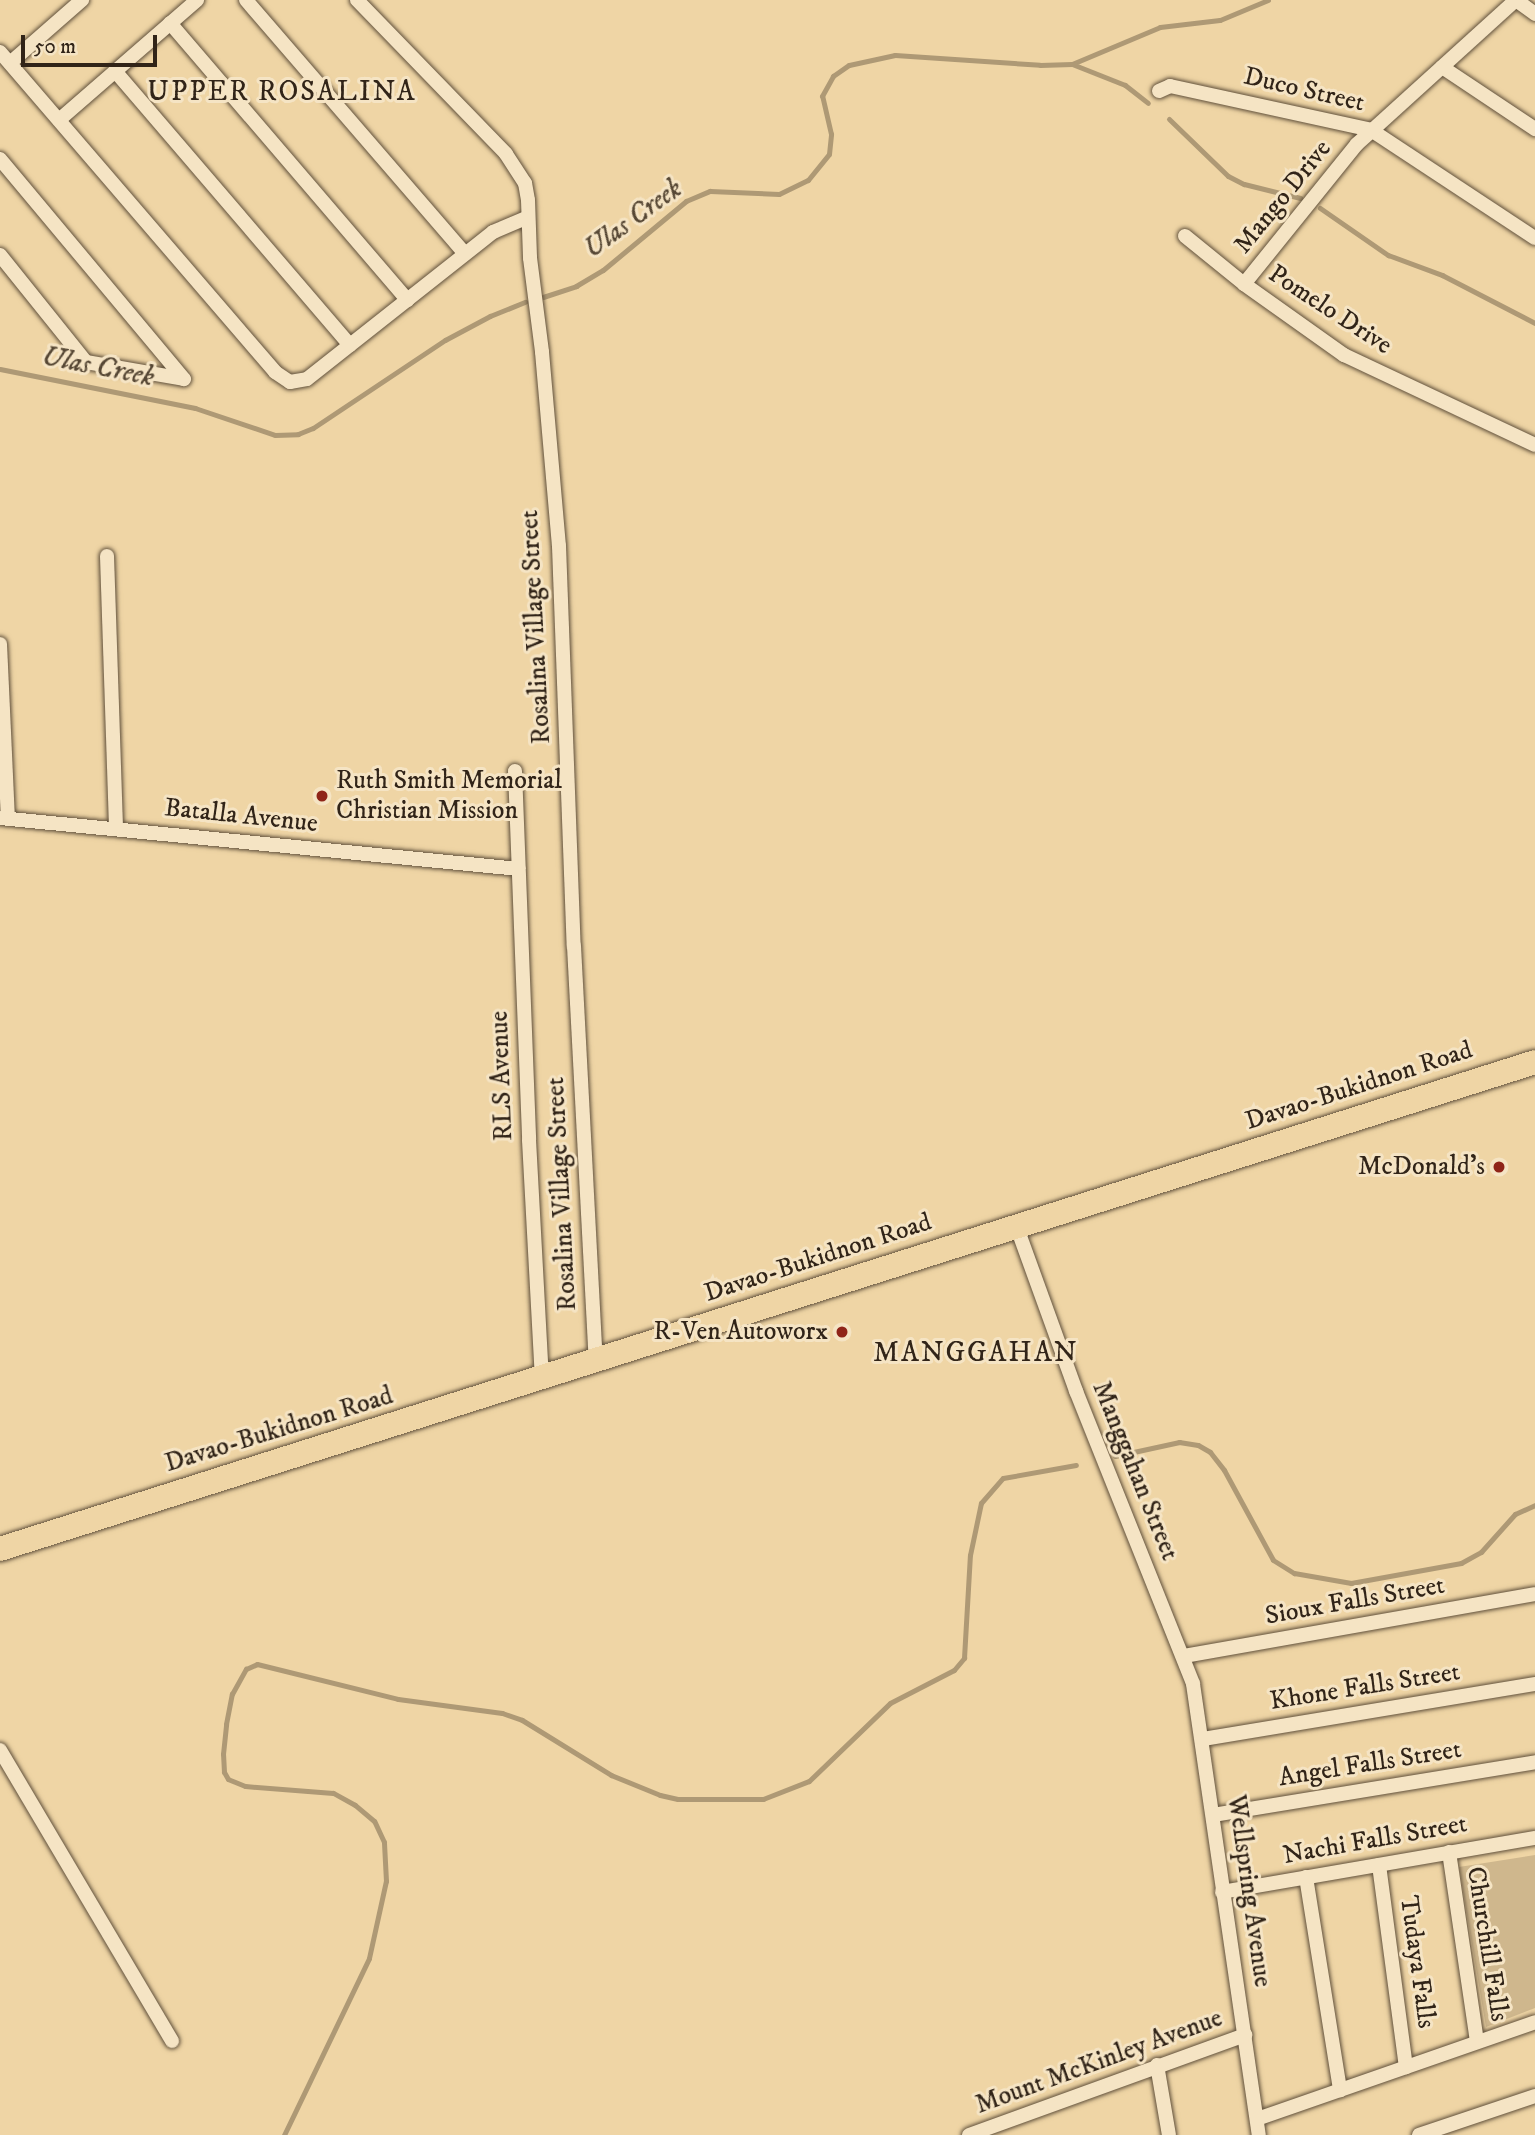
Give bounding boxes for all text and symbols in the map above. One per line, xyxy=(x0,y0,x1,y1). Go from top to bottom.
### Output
scale bar xyxy=(24,21,161,65)
text: 50 m xyxy=(34,34,76,60)
street label: Duco Street xyxy=(1241,61,1367,119)
district label: UPPER ROSALINA xyxy=(149,75,415,109)
street label: Mango Drive xyxy=(1228,134,1338,260)
water label: Ulas Creek xyxy=(577,172,689,266)
street label: Pomelo Drive xyxy=(1262,258,1398,362)
water label: Ulas Creek xyxy=(39,340,157,394)
street label: Rosalina Village Street xyxy=(514,509,558,745)
place label: Ruth Smith Memorial Christian Mission xyxy=(336,765,562,826)
marker: Ruth Smith Memorial Christian Mission xyxy=(314,788,330,804)
street label: Batalla Avenue xyxy=(163,792,319,840)
street label: RLS Avenue xyxy=(484,1010,520,1142)
street label: Davao-Bukidnon Road xyxy=(1242,1035,1476,1137)
street label: Rosalina Village Street xyxy=(540,1076,584,1312)
place label: McDonald's xyxy=(1358,1151,1485,1183)
marker: McDonald's xyxy=(1491,1159,1507,1175)
street label: Davao-Bukidnon Road xyxy=(701,1207,935,1309)
place label: R-Ven Autoworx xyxy=(653,1316,828,1348)
marker: R-Ven Autoworx xyxy=(834,1324,850,1340)
district label: MANGGAHAN xyxy=(874,1336,1078,1370)
street label: Manggahan Street xyxy=(1085,1377,1185,1565)
street label: Davao-Bukidnon Road xyxy=(161,1380,397,1480)
street label: Sioux Falls Street xyxy=(1263,1570,1447,1632)
street label: Khone Falls Street xyxy=(1268,1657,1462,1717)
street label: Angel Falls Street xyxy=(1276,1734,1464,1794)
street label: Wellspring Avenue xyxy=(1220,1793,1278,1989)
street label: Nachi Falls Street xyxy=(1280,1808,1470,1872)
street label: Churchill Falls xyxy=(1459,1864,1515,2024)
street label: Tudaya Falls xyxy=(1392,1894,1442,2030)
street label: Mount McKinley Avenue xyxy=(971,2003,1227,2121)

